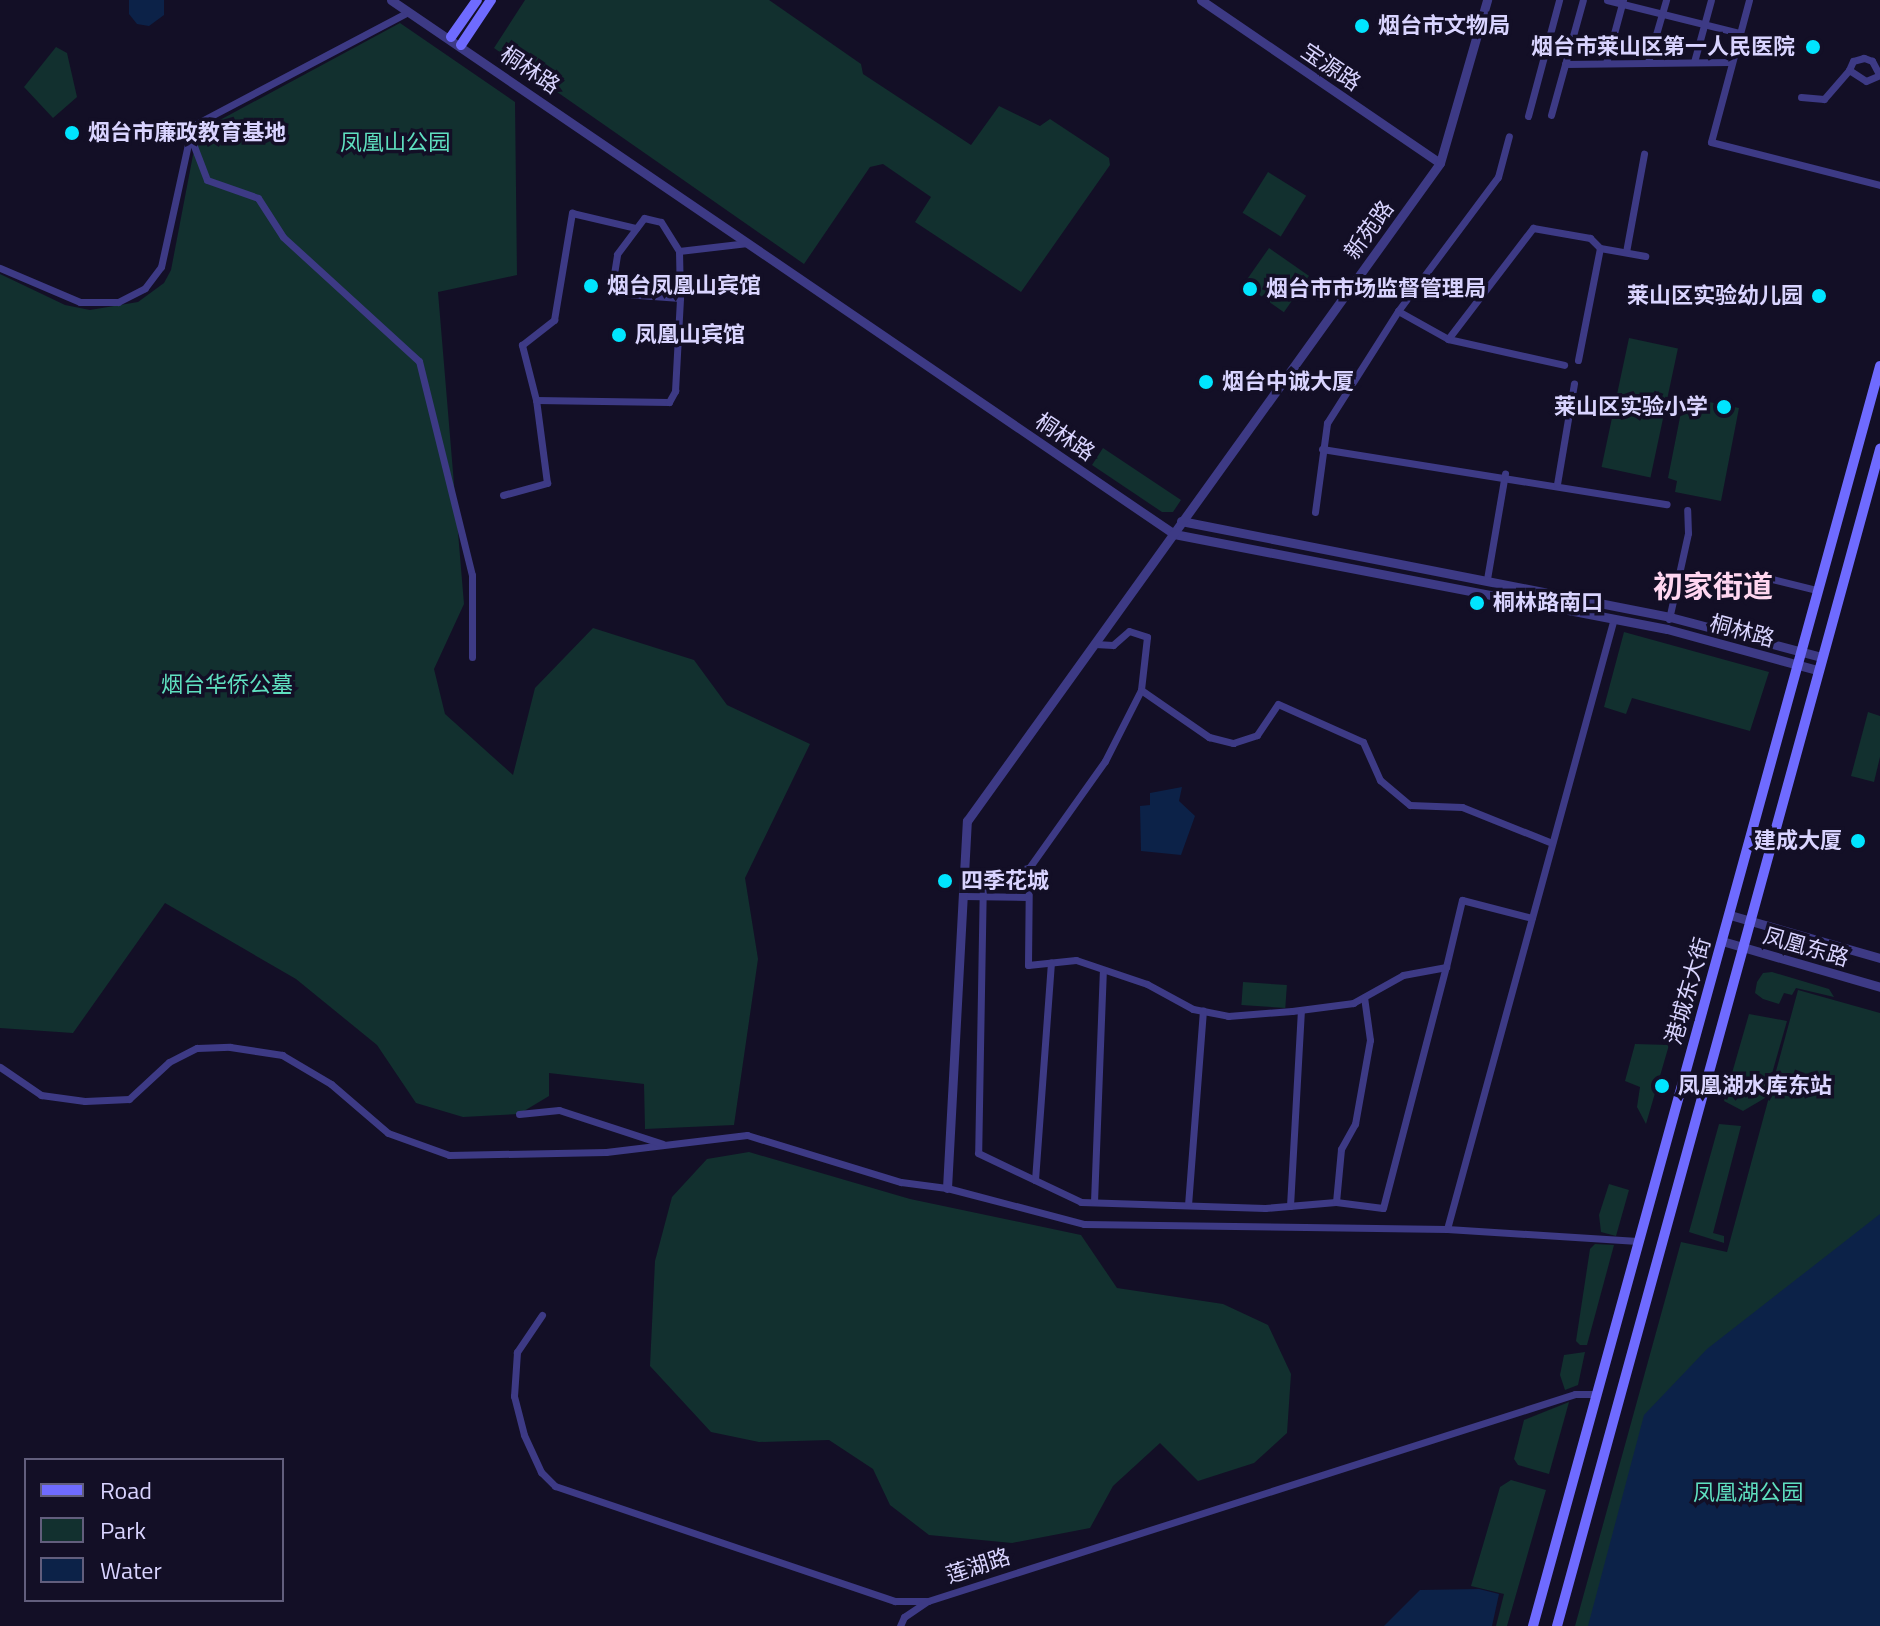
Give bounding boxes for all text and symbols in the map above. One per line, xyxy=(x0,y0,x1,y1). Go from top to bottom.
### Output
place label: 烟台市文物局 xyxy=(1378,13,1510,39)
marker: 烟台市文物局 xyxy=(1353,17,1371,35)
place label: 烟台市莱山区第一人民医院 xyxy=(1531,34,1795,60)
marker: 烟台市莱山区第一人民医院 xyxy=(1802,36,1824,58)
street label: 宝源路 xyxy=(1296,38,1366,96)
street label: 桐林路 xyxy=(495,41,565,99)
place label: 烟台市廉政教育基地 xyxy=(88,120,286,146)
marker: 烟台市廉政教育基地 xyxy=(63,124,81,142)
park label: 凤凰山公园 xyxy=(340,130,450,156)
street label: 新苑路 xyxy=(1339,196,1399,264)
place label: 烟台凤凰山宾馆 xyxy=(607,273,761,299)
place label: 烟台市市场监督管理局 xyxy=(1266,276,1486,302)
marker: 烟台凤凰山宾馆 xyxy=(582,277,600,295)
marker: 烟台市市场监督管理局 xyxy=(1241,280,1259,298)
place label: 莱山区实验幼儿园 xyxy=(1627,283,1803,309)
marker: 莱山区实验幼儿园 xyxy=(1810,287,1828,305)
place label: 凤凰山宾馆 xyxy=(635,322,745,348)
marker: 凤凰山宾馆 xyxy=(610,326,628,344)
place label: 烟台中诚大厦 xyxy=(1222,369,1354,395)
marker: 烟台中诚大厦 xyxy=(1197,373,1215,391)
place label: 莱山区实验小学 xyxy=(1554,394,1708,420)
marker: 莱山区实验小学 xyxy=(1715,398,1733,416)
street label: 桐林路 xyxy=(1030,408,1100,466)
district label: 初家街道 xyxy=(1653,568,1773,604)
place label: 桐林路南口 xyxy=(1493,590,1603,616)
marker: 桐林路南口 xyxy=(1468,594,1486,612)
street label: 桐林路 xyxy=(1707,610,1777,652)
park label: 烟台华侨公墓 xyxy=(161,672,293,698)
place label: 建成大厦 xyxy=(1754,828,1842,854)
marker: 建成大厦 xyxy=(1849,832,1867,850)
place label: 四季花城 xyxy=(961,868,1049,894)
marker: 四季花城 xyxy=(936,872,954,890)
street label: 凤凰东路 xyxy=(1760,922,1852,972)
street label: 港城东大街 xyxy=(1660,934,1716,1048)
place label: 凤凰湖水库东站 xyxy=(1678,1073,1832,1099)
marker: 凤凰湖水库东站 xyxy=(1653,1077,1671,1095)
legend xyxy=(24,1458,284,1602)
text: Road xyxy=(100,1472,152,1508)
park label: 凤凰湖公园 xyxy=(1693,1480,1803,1506)
text: Park xyxy=(100,1512,146,1548)
street label: 莲湖路 xyxy=(943,1543,1013,1589)
text: Water xyxy=(100,1552,162,1588)

